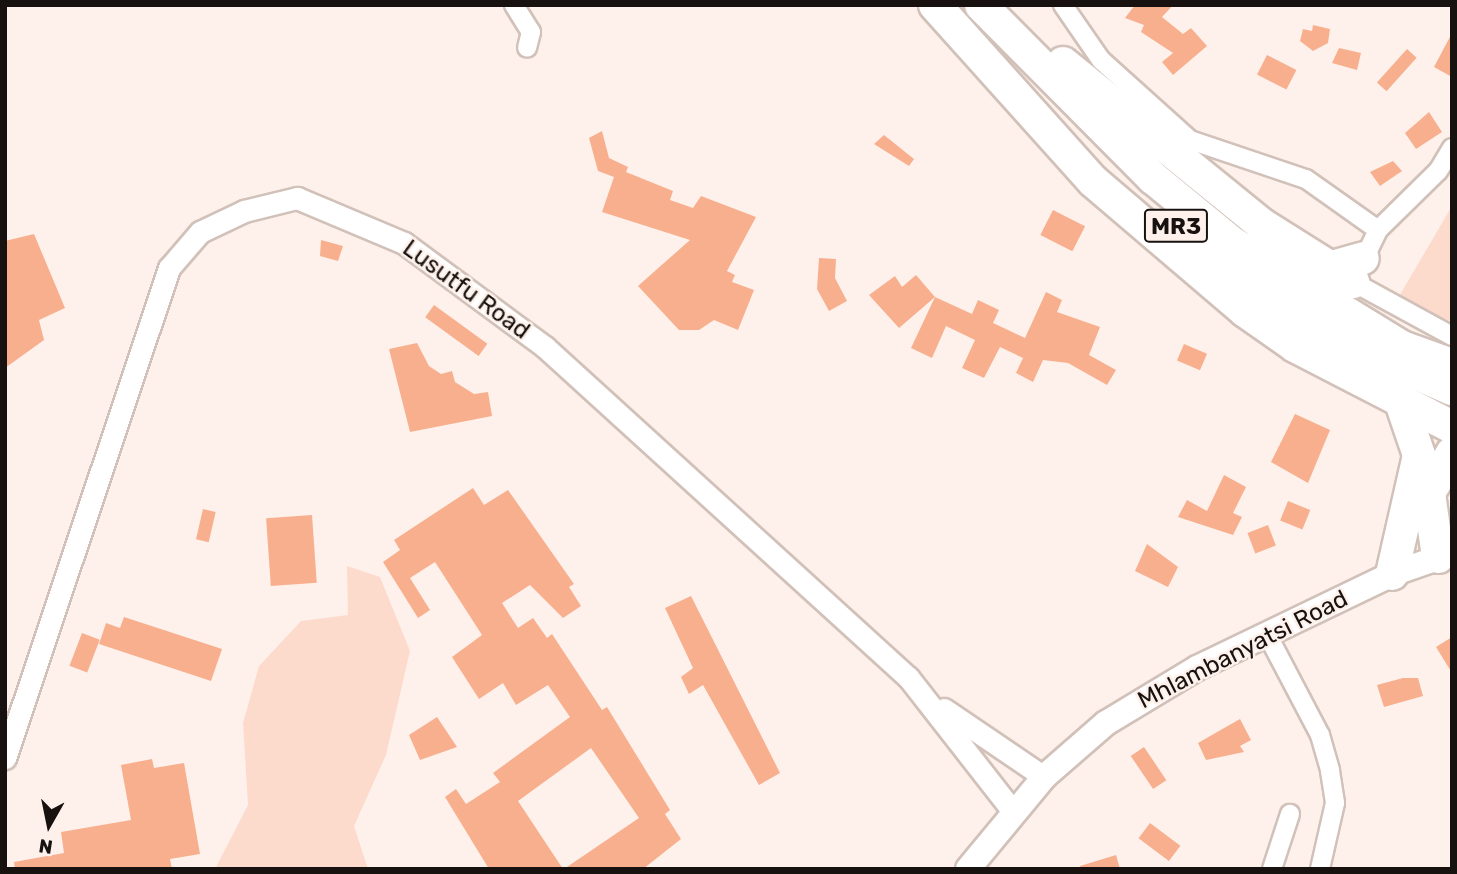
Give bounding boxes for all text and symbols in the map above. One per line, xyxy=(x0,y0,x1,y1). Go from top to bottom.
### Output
road number: MR3 xyxy=(1143,206,1209,246)
street label: Lusutfu Road xyxy=(397,234,535,346)
street label: Mhlambanyatsi Road xyxy=(1133,585,1353,715)
north arrow xyxy=(14,790,84,860)
text: N xyxy=(37,834,54,859)

